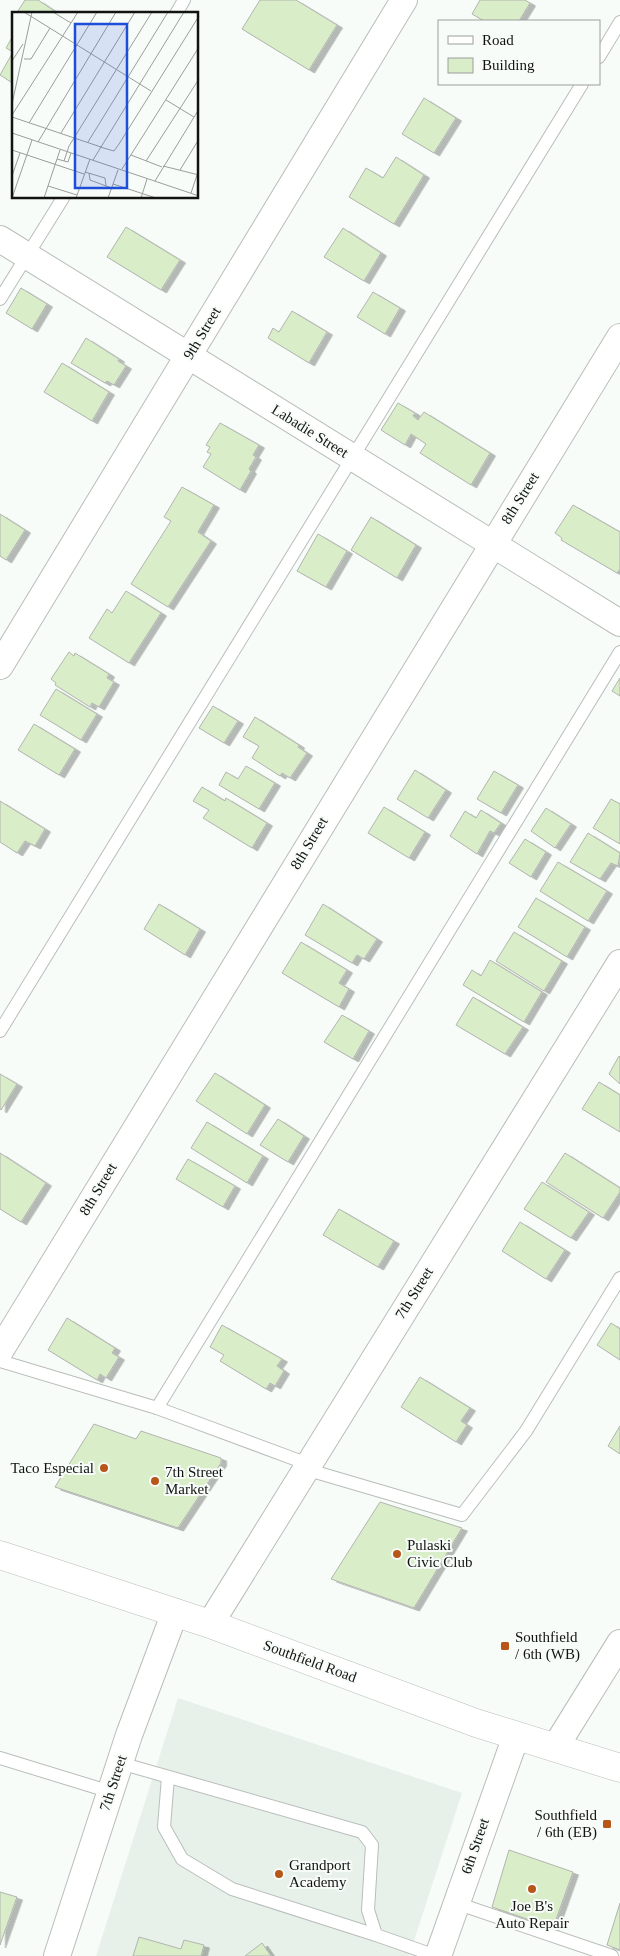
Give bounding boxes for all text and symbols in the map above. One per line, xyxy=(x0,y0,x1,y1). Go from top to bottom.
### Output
inset map xyxy=(12,12,199,199)
legend xyxy=(438,20,600,85)
text: Road xyxy=(482,32,514,48)
text: Building xyxy=(482,57,535,73)
street label: 9th Street xyxy=(180,303,224,362)
street label: Labadie Street xyxy=(269,401,352,461)
street label: 8th Street xyxy=(498,469,543,527)
street label: 8th Street xyxy=(287,813,331,872)
street label: 8th Street xyxy=(76,1159,120,1218)
street label: 7th Street xyxy=(392,1264,437,1322)
place label: Taco Especial xyxy=(11,1460,94,1476)
marker: Taco Especial xyxy=(98,1462,110,1474)
place label: 7th Street Market xyxy=(165,1464,224,1497)
marker: 7th Street Market xyxy=(149,1475,161,1487)
place label: Pulaski Civic Club xyxy=(407,1537,472,1570)
marker: Pulaski Civic Club xyxy=(391,1548,403,1560)
place label: Southfield / 6th (WB) xyxy=(515,1629,580,1663)
street label: Southfield Road xyxy=(261,1637,359,1685)
marker: Southfield / 6th (WB) xyxy=(499,1640,511,1652)
street label: 7th Street xyxy=(96,1752,130,1813)
place label: Southfield / 6th (EB) xyxy=(535,1807,597,1841)
street label: 6th Street xyxy=(458,1815,492,1876)
marker: Southfield / 6th (EB) xyxy=(601,1818,613,1830)
place label: Grandport Academy xyxy=(289,1857,351,1890)
marker: Grandport Academy xyxy=(273,1868,285,1880)
marker: Joe B's Auto Repair xyxy=(526,1883,538,1895)
place label: Joe B's Auto Repair xyxy=(495,1898,569,1931)

